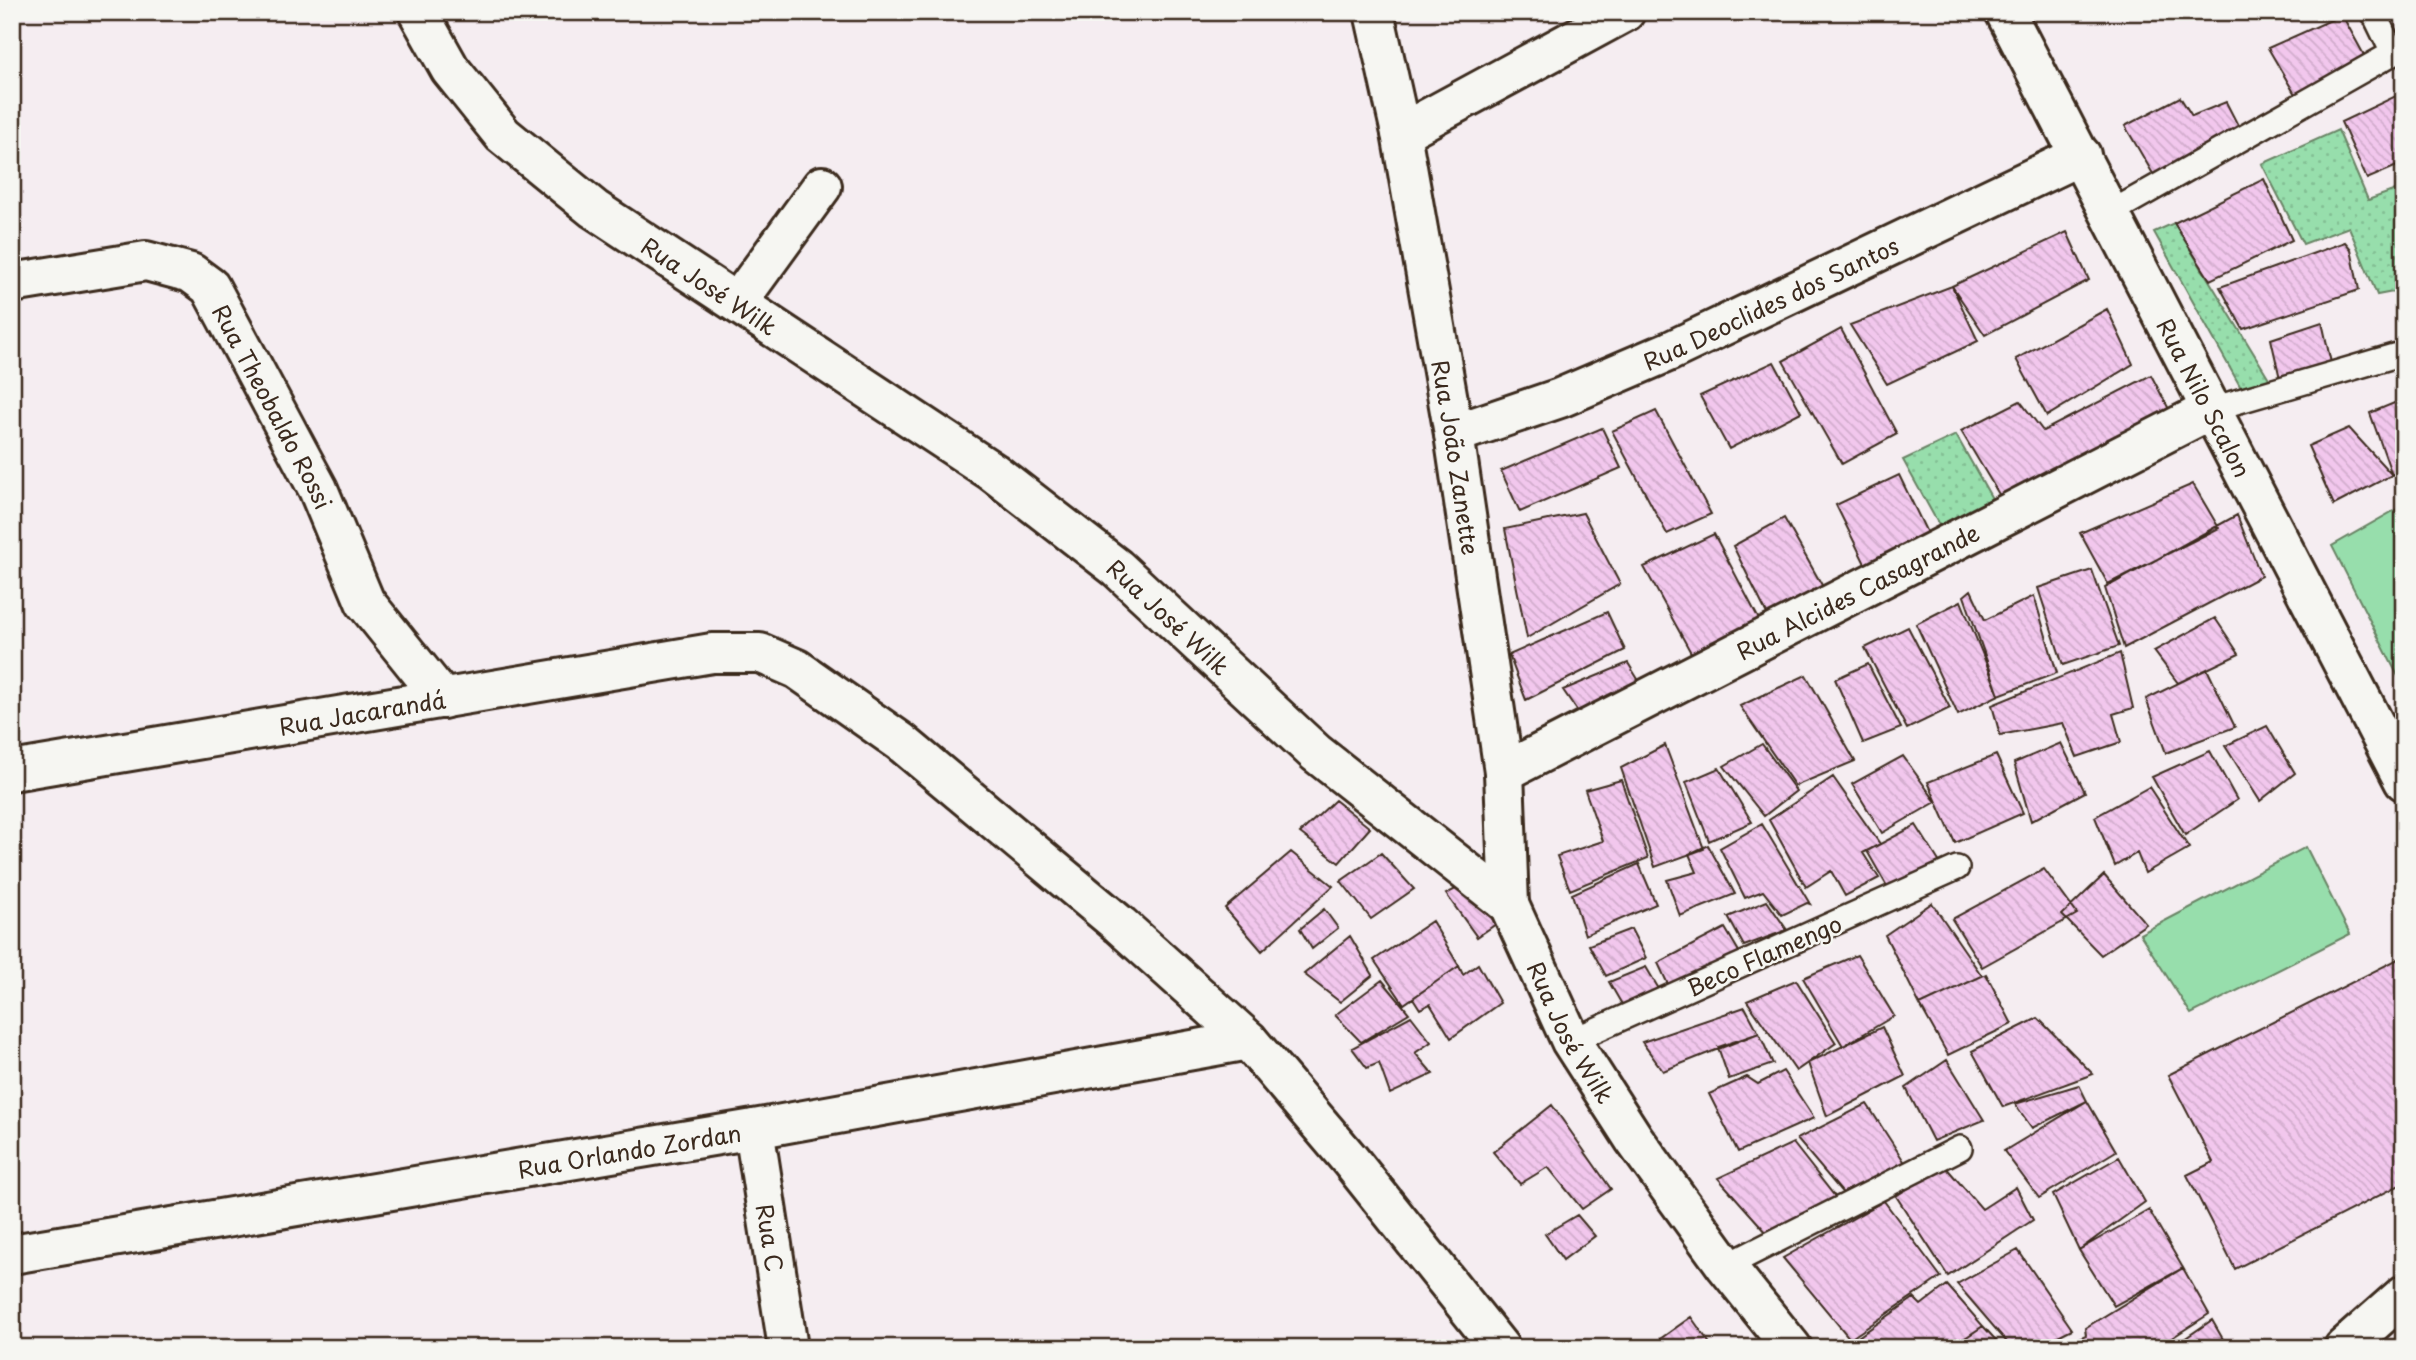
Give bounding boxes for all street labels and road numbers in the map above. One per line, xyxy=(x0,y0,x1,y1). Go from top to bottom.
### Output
street label: Rua Deoclides dos Santos xyxy=(1637,227,1904,378)
street label: Rua José Wilk xyxy=(635,228,785,343)
street label: Rua Theobaldo Rossi xyxy=(205,297,342,514)
street label: Rua Nilo Scalon xyxy=(2149,311,2261,483)
street label: Rua João Zanette xyxy=(1424,357,1489,557)
street label: Rua Alcides Casagrande xyxy=(1730,514,1985,668)
street label: Rua José Wilk xyxy=(1100,550,1238,682)
street label: Rua Jacarandá xyxy=(276,681,448,743)
street label: Beco Flamengo xyxy=(1681,905,1847,1005)
street label: Rua José Wilk xyxy=(1519,955,1624,1110)
street label: Rua Orlando Zordan xyxy=(515,1114,744,1186)
street label: Rua C xyxy=(748,1201,793,1274)

